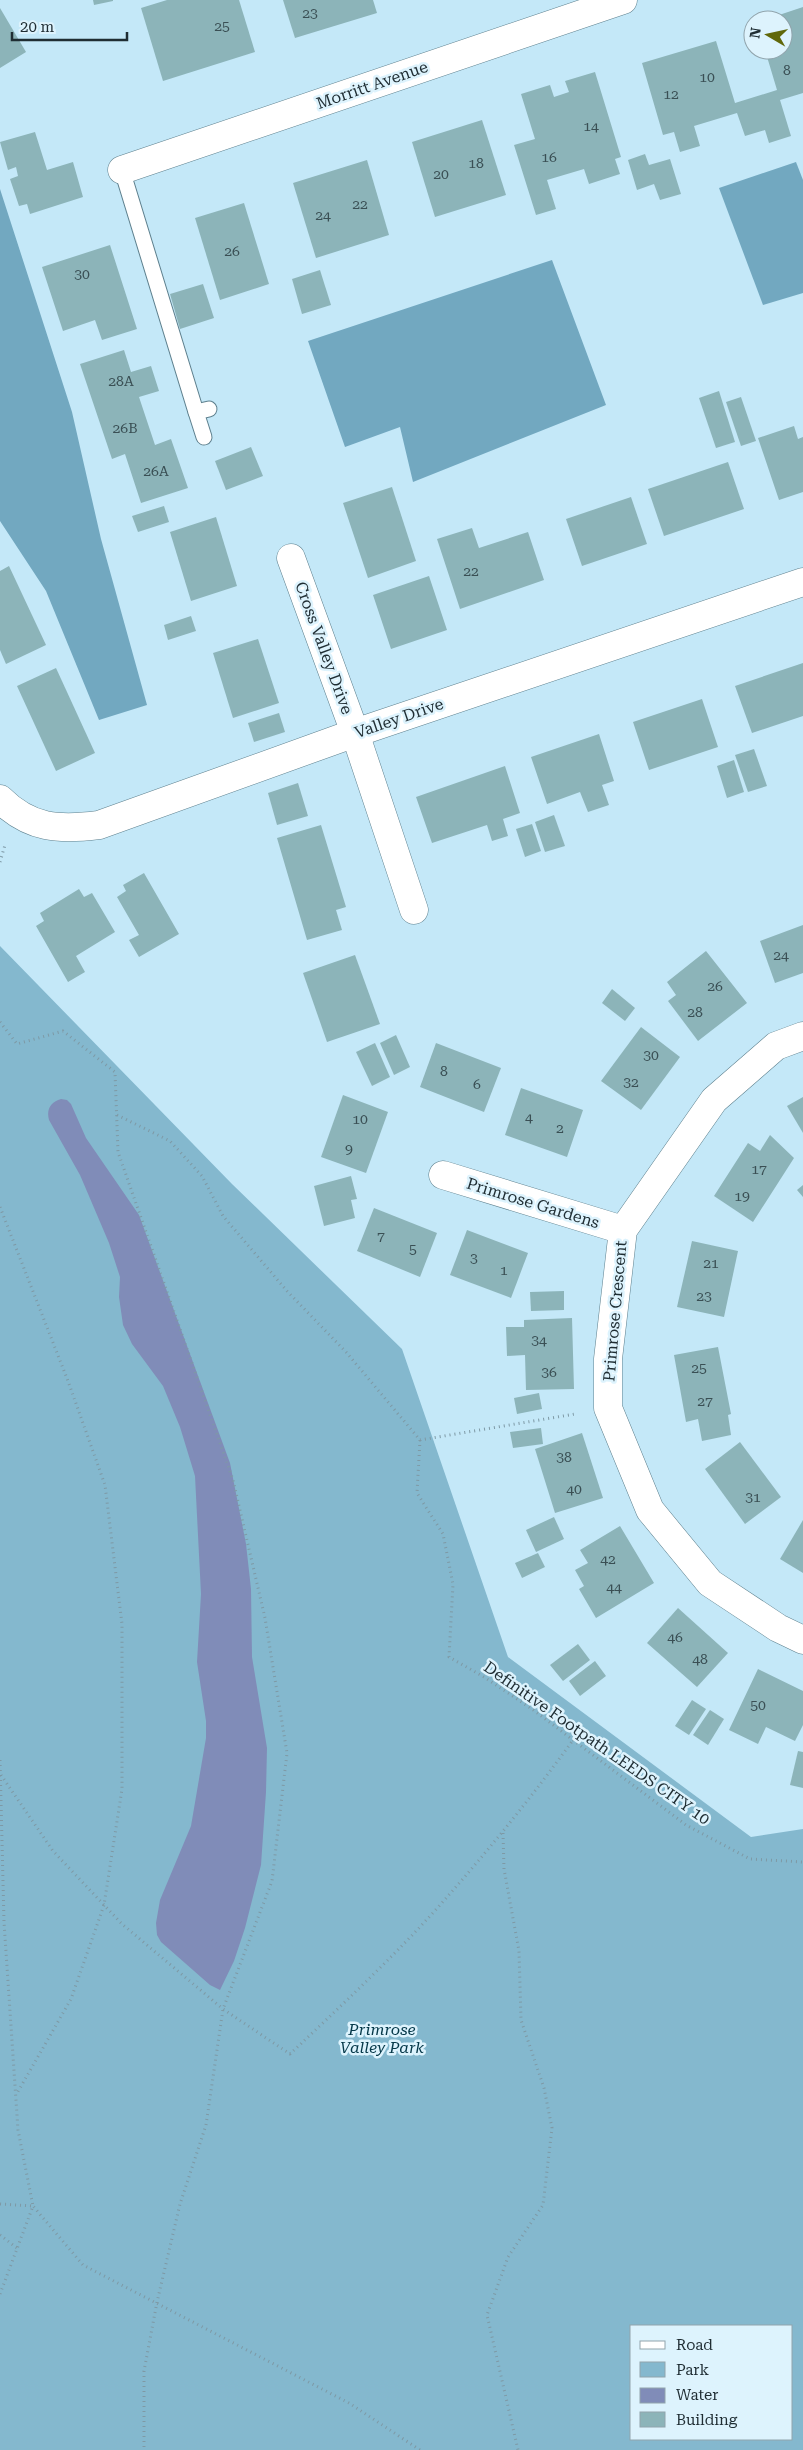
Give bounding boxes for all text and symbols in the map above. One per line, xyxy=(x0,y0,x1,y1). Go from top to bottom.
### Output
house number: 23 xyxy=(302,5,318,21)
scale bar xyxy=(12,10,128,42)
north arrow xyxy=(743,10,793,60)
text: 20 m xyxy=(20,18,55,36)
house number: 25 xyxy=(214,18,230,34)
text: N xyxy=(746,26,764,40)
street label: Morritt Avenue xyxy=(314,57,430,113)
house number: 8 xyxy=(783,62,791,78)
house number: 10 xyxy=(699,69,715,85)
house number: 12 xyxy=(663,86,679,102)
house number: 14 xyxy=(583,118,599,134)
house number: 16 xyxy=(541,149,557,165)
house number: 18 xyxy=(468,155,484,171)
house number: 20 xyxy=(433,166,449,182)
house number: 22 xyxy=(352,196,368,212)
house number: 24 xyxy=(315,207,331,223)
house number: 26 xyxy=(224,243,240,259)
house number: 30 xyxy=(74,266,90,282)
house number: 28A xyxy=(108,373,134,389)
house number: 26B xyxy=(112,420,138,436)
house number: 26A xyxy=(143,463,169,479)
house number: 22 xyxy=(463,563,479,579)
street label: Cross Valley Drive xyxy=(291,579,357,717)
street label: Valley Drive xyxy=(352,694,446,742)
house number: 24 xyxy=(773,947,789,963)
house number: 26 xyxy=(707,978,723,994)
house number: 28 xyxy=(687,1004,703,1020)
house number: 30 xyxy=(643,1047,659,1063)
house number: 8 xyxy=(440,1063,448,1079)
house number: 32 xyxy=(623,1074,639,1090)
house number: 6 xyxy=(473,1076,481,1092)
house number: 4 xyxy=(525,1109,533,1125)
house number: 10 xyxy=(352,1111,368,1127)
house number: 2 xyxy=(556,1120,564,1136)
house number: 9 xyxy=(345,1141,353,1157)
house number: 17 xyxy=(751,1161,767,1177)
street label: Primrose Gardens xyxy=(464,1174,602,1232)
house number: 19 xyxy=(734,1188,750,1204)
house number: 7 xyxy=(377,1228,385,1244)
street label: Primrose Crescent xyxy=(599,1240,631,1382)
house number: 5 xyxy=(409,1241,417,1257)
house number: 3 xyxy=(470,1250,478,1266)
house number: 21 xyxy=(703,1255,719,1271)
house number: 1 xyxy=(500,1262,508,1278)
house number: 23 xyxy=(696,1288,712,1304)
house number: 34 xyxy=(531,1332,547,1348)
house number: 25 xyxy=(691,1360,707,1376)
house number: 36 xyxy=(541,1364,557,1380)
house number: 27 xyxy=(697,1393,713,1409)
house number: 38 xyxy=(556,1449,572,1465)
house number: 40 xyxy=(566,1481,582,1497)
house number: 31 xyxy=(745,1489,761,1505)
house number: 42 xyxy=(600,1551,616,1567)
house number: 44 xyxy=(606,1579,622,1595)
house number: 46 xyxy=(667,1629,683,1645)
house number: 48 xyxy=(692,1651,708,1667)
street label: Definitive Footpath LEEDS CITY 10 xyxy=(480,1657,714,1829)
house number: 50 xyxy=(750,1697,766,1713)
park label: Primrose Valley Park xyxy=(340,2020,424,2057)
legend xyxy=(630,2325,793,2440)
text: Road xyxy=(676,2336,713,2354)
text: Park xyxy=(676,2361,710,2379)
text: Water xyxy=(676,2386,718,2404)
text: Building xyxy=(676,2411,738,2429)

